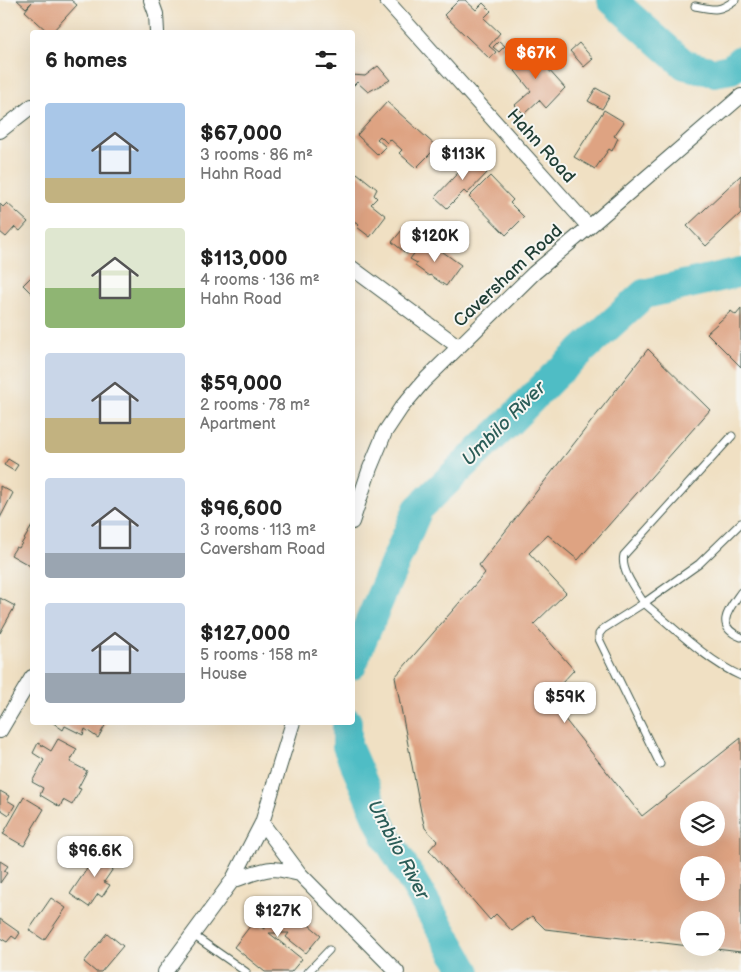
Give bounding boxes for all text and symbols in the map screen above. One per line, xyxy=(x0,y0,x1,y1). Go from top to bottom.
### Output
pin: $67K xyxy=(506,38,566,80)
text: $67K xyxy=(516,44,556,63)
icon: filters xyxy=(312,46,340,74)
text: 6 homes xyxy=(45,48,127,73)
street label: Hahn Road xyxy=(502,105,580,187)
text: $67,000 xyxy=(200,121,282,146)
icon: home xyxy=(85,123,145,183)
pin: $113K xyxy=(428,138,498,181)
text: $113K xyxy=(441,145,485,164)
text: 3 rooms · 86 m² xyxy=(200,146,313,165)
text: Hahn Road xyxy=(200,165,282,184)
pin: $120K xyxy=(400,220,470,263)
street label: Caversham Road xyxy=(449,220,567,332)
text: $120K xyxy=(411,227,459,246)
text: $113,000 xyxy=(200,246,288,271)
icon: home xyxy=(85,248,145,308)
text: 4 rooms · 136 m² xyxy=(200,271,320,290)
text: Hahn Road xyxy=(200,290,282,309)
text: $59,000 xyxy=(200,371,282,396)
icon: home xyxy=(85,373,145,433)
water label: Umbilo River xyxy=(457,376,552,471)
text: 2 rooms · 78 m² xyxy=(200,396,310,415)
text: Apartment xyxy=(200,415,276,434)
text: $96,600 xyxy=(200,496,282,521)
icon: home xyxy=(85,498,145,558)
text: 3 rooms · 113 m² xyxy=(200,521,316,540)
text: Caversham Road xyxy=(200,540,325,559)
text: $127,000 xyxy=(200,621,290,646)
icon: home xyxy=(85,623,145,683)
text: 5 rooms · 158 m² xyxy=(200,646,318,665)
text: House xyxy=(200,665,247,684)
pin: $59K xyxy=(535,682,595,724)
text: $59K xyxy=(545,688,585,707)
water label: Umbilo River xyxy=(362,796,434,905)
map controls xyxy=(680,801,725,956)
button: layers xyxy=(680,801,725,846)
pin: $96.6K xyxy=(54,836,136,878)
text: $96.6K xyxy=(68,842,122,861)
button: + xyxy=(680,856,725,901)
pin: $127K xyxy=(243,896,313,938)
text: $127K xyxy=(255,902,301,921)
button: − xyxy=(680,911,725,956)

